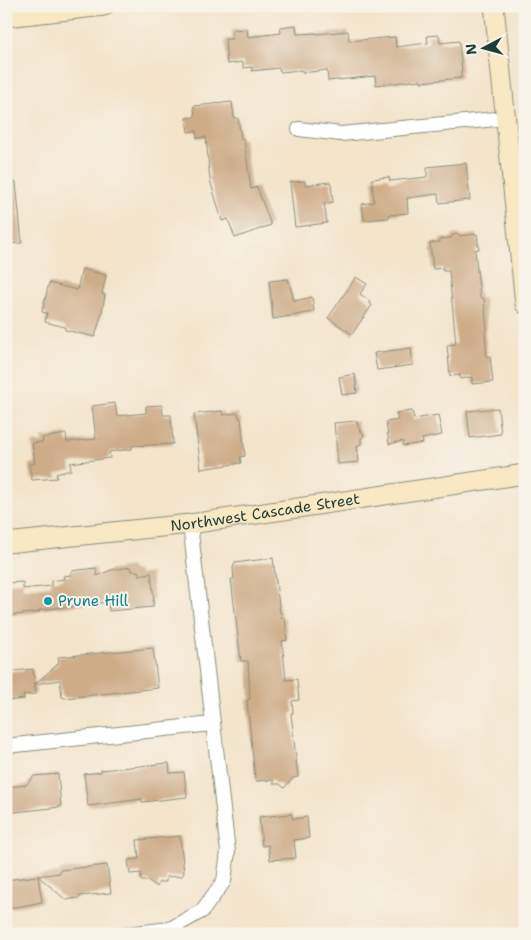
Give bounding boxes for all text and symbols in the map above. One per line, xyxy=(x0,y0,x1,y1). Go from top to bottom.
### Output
north arrow xyxy=(458,22,508,72)
text: N xyxy=(462,43,481,56)
street label: Northwest Cascade Street xyxy=(169,489,361,536)
place label: Prune Hill xyxy=(58,591,129,611)
marker: Prune Hill xyxy=(42,595,54,607)

